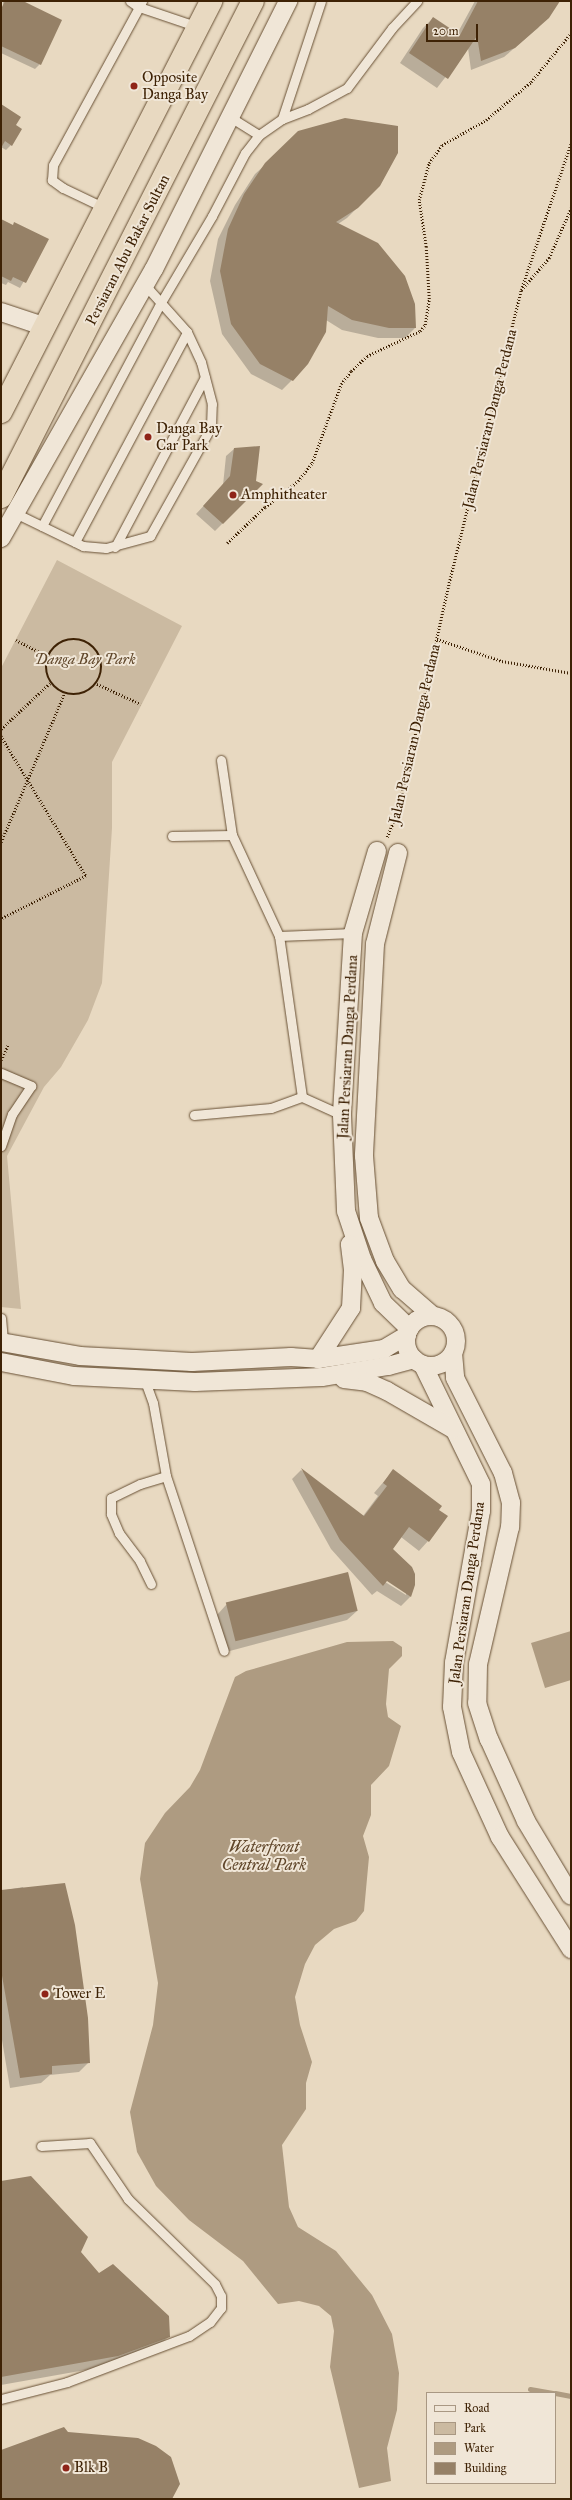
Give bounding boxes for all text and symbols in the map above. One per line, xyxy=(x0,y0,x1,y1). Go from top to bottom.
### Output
scale bar xyxy=(428,16,480,42)
text: 20 m xyxy=(433,24,459,38)
place label: Opposite Danga Bay xyxy=(142,68,208,103)
marker: Opposite Danga Bay xyxy=(129,81,139,91)
street label: Persiaran Abu Bakar Sultan xyxy=(82,172,174,328)
street label: Jalan Persiaran Danga Perdana xyxy=(459,327,521,511)
place label: Danga Bay Car Park xyxy=(156,419,222,454)
marker: Danga Bay Car Park xyxy=(143,432,153,442)
place label: Amphitheater xyxy=(241,486,327,504)
marker: Amphitheater xyxy=(228,490,238,500)
street label: Jalan Persiaran Danga Perdana xyxy=(386,642,444,826)
park label: Danga Bay Park xyxy=(34,651,136,669)
street label: Jalan Persiaran Danga Perdana xyxy=(334,955,362,1139)
street label: Jalan Persiaran Danga Perdana xyxy=(445,1500,489,1686)
water label: Waterfront Central Park xyxy=(222,1837,306,1875)
place label: Tower E xyxy=(53,1985,105,2003)
marker: Tower E xyxy=(40,1989,50,1999)
legend xyxy=(426,2392,556,2484)
text: Road xyxy=(464,2401,490,2415)
text: Park xyxy=(464,2421,486,2435)
text: Water xyxy=(464,2441,494,2455)
place label: Blk B xyxy=(74,2459,108,2477)
text: Building xyxy=(464,2461,506,2475)
marker: Blk B xyxy=(61,2463,71,2473)

